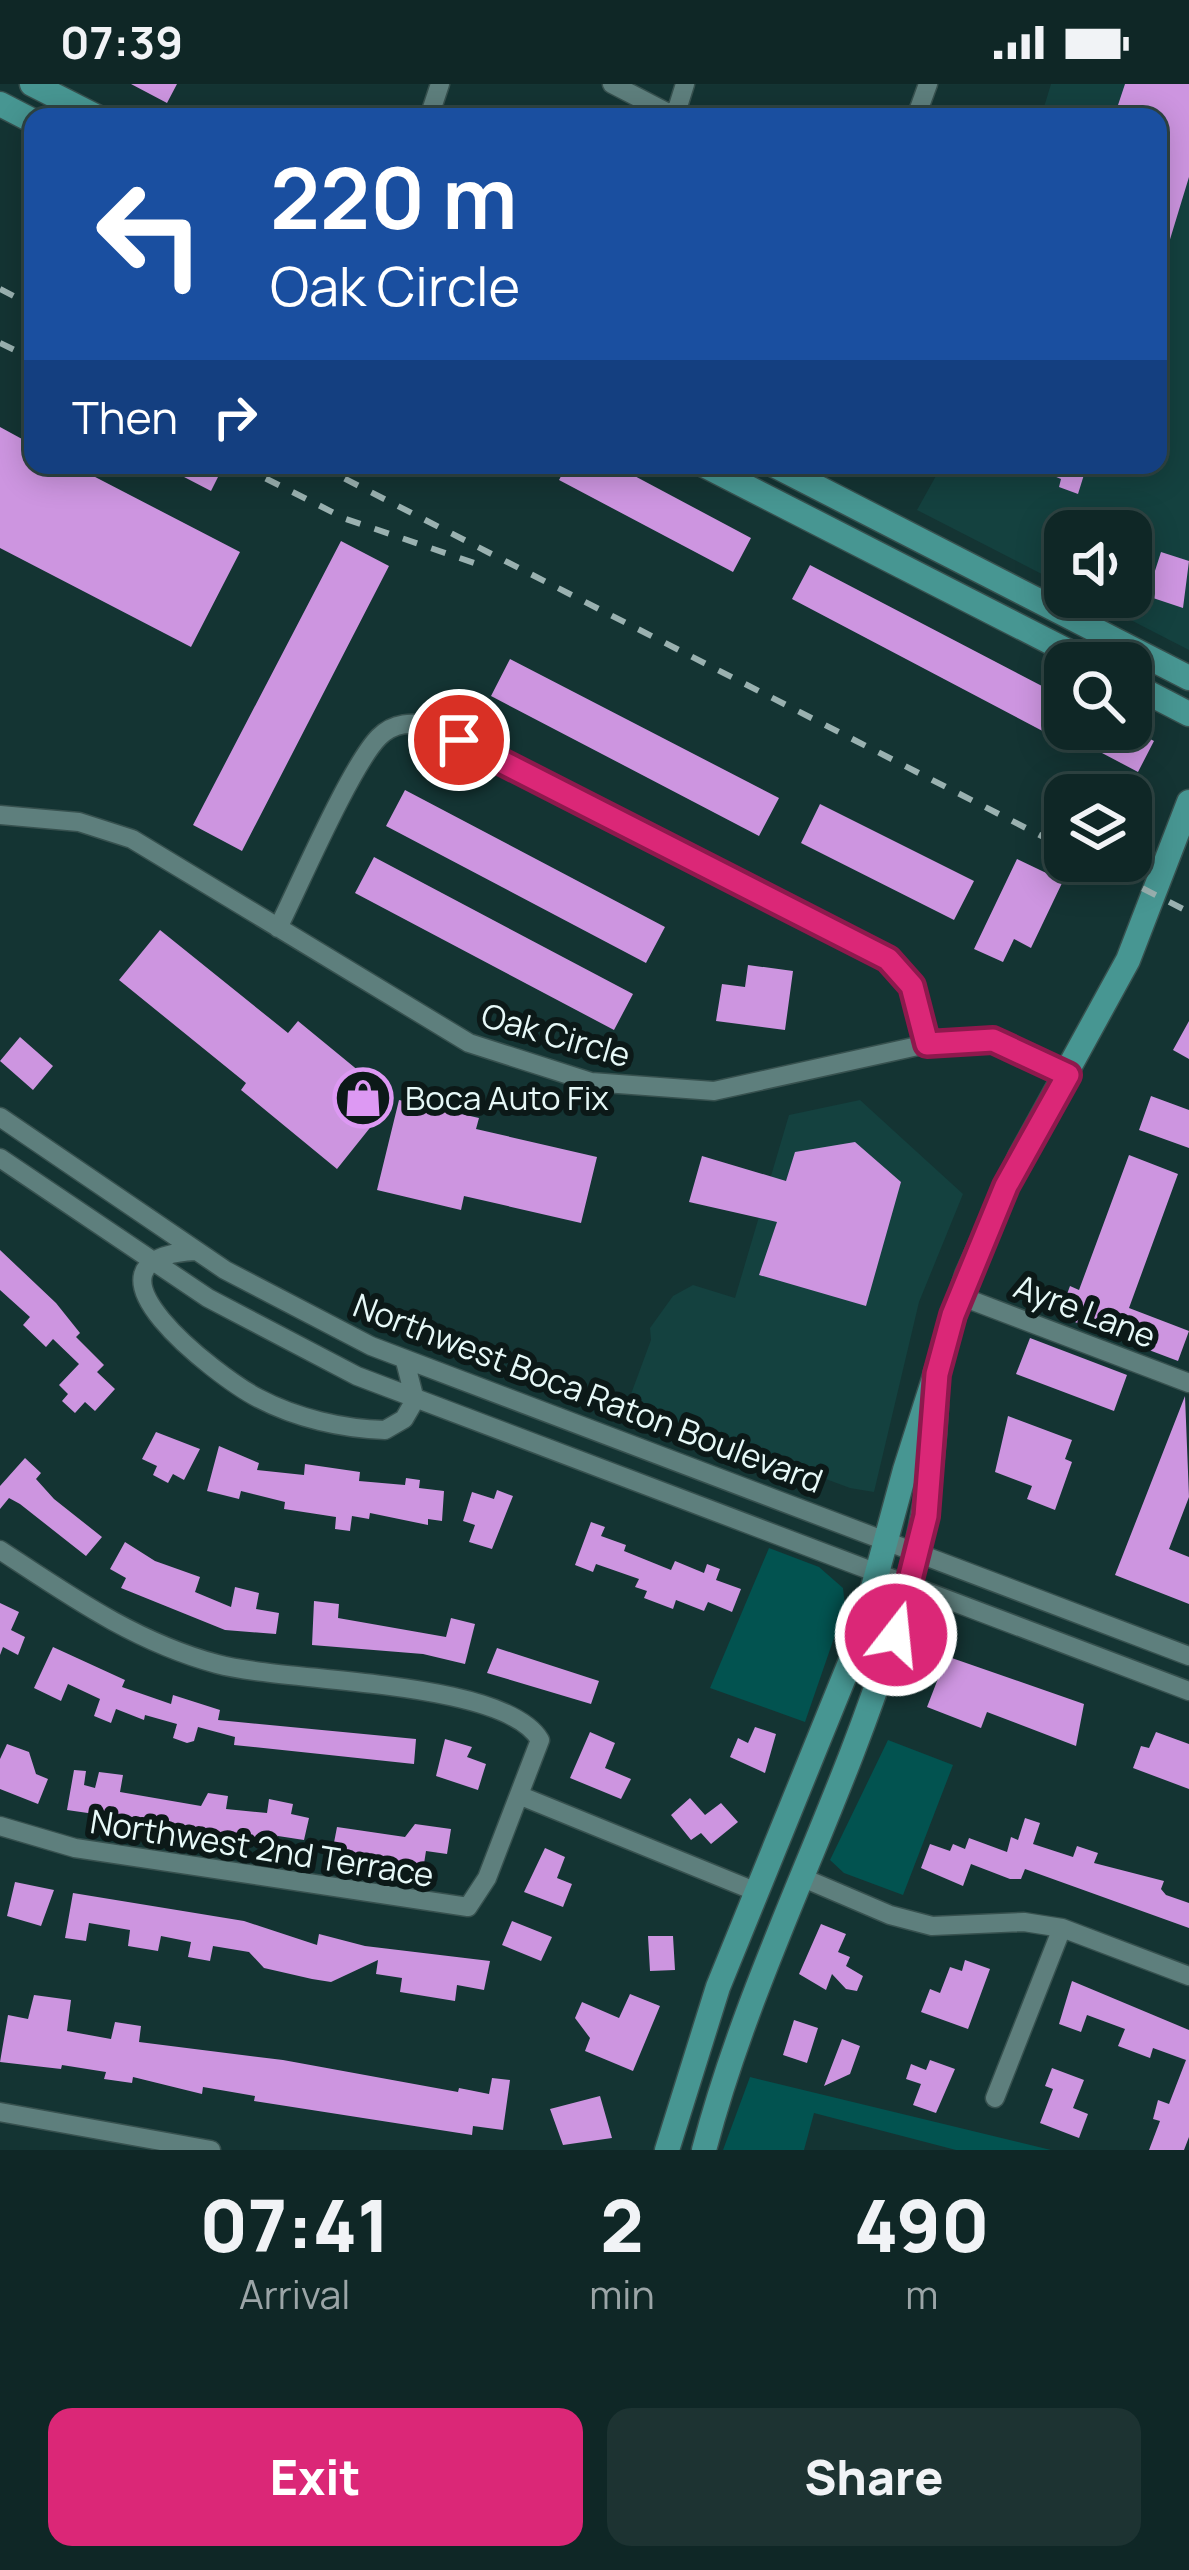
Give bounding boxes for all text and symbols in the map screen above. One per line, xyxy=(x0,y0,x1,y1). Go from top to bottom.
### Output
text: 07:39 xyxy=(60,11,183,73)
text: 220 m xyxy=(270,139,518,254)
icon: left xyxy=(72,156,228,312)
text: Oak Circle xyxy=(270,248,520,322)
icon: right xyxy=(202,384,268,450)
text: Then xyxy=(72,386,178,448)
map controls xyxy=(1044,510,1152,882)
button: sound xyxy=(1044,510,1152,618)
button: search xyxy=(1044,642,1152,750)
pin xyxy=(408,689,510,791)
icon: arrive xyxy=(426,707,492,773)
button: layers xyxy=(1044,774,1152,882)
street label: Oak Circle xyxy=(476,992,636,1077)
shop icon: Boca Auto Fix xyxy=(332,1067,394,1129)
place label: Boca Auto Fix xyxy=(405,1075,609,1120)
street label: Ayre Lane xyxy=(1008,1263,1162,1358)
street label: Northwest Boca Raton Boulevard xyxy=(347,1282,829,1503)
position arrow xyxy=(833,1572,959,1698)
street label: Northwest 2nd Terrace xyxy=(87,1798,437,1897)
text: 07:41 xyxy=(199,2175,390,2274)
text: 2 xyxy=(600,2175,644,2274)
text: 490 xyxy=(854,2175,990,2274)
text: Arrival xyxy=(239,2267,350,2321)
text: min xyxy=(589,2267,655,2321)
text: m xyxy=(905,2267,938,2321)
button: Exit xyxy=(48,2408,583,2546)
button: Share xyxy=(607,2408,1141,2546)

